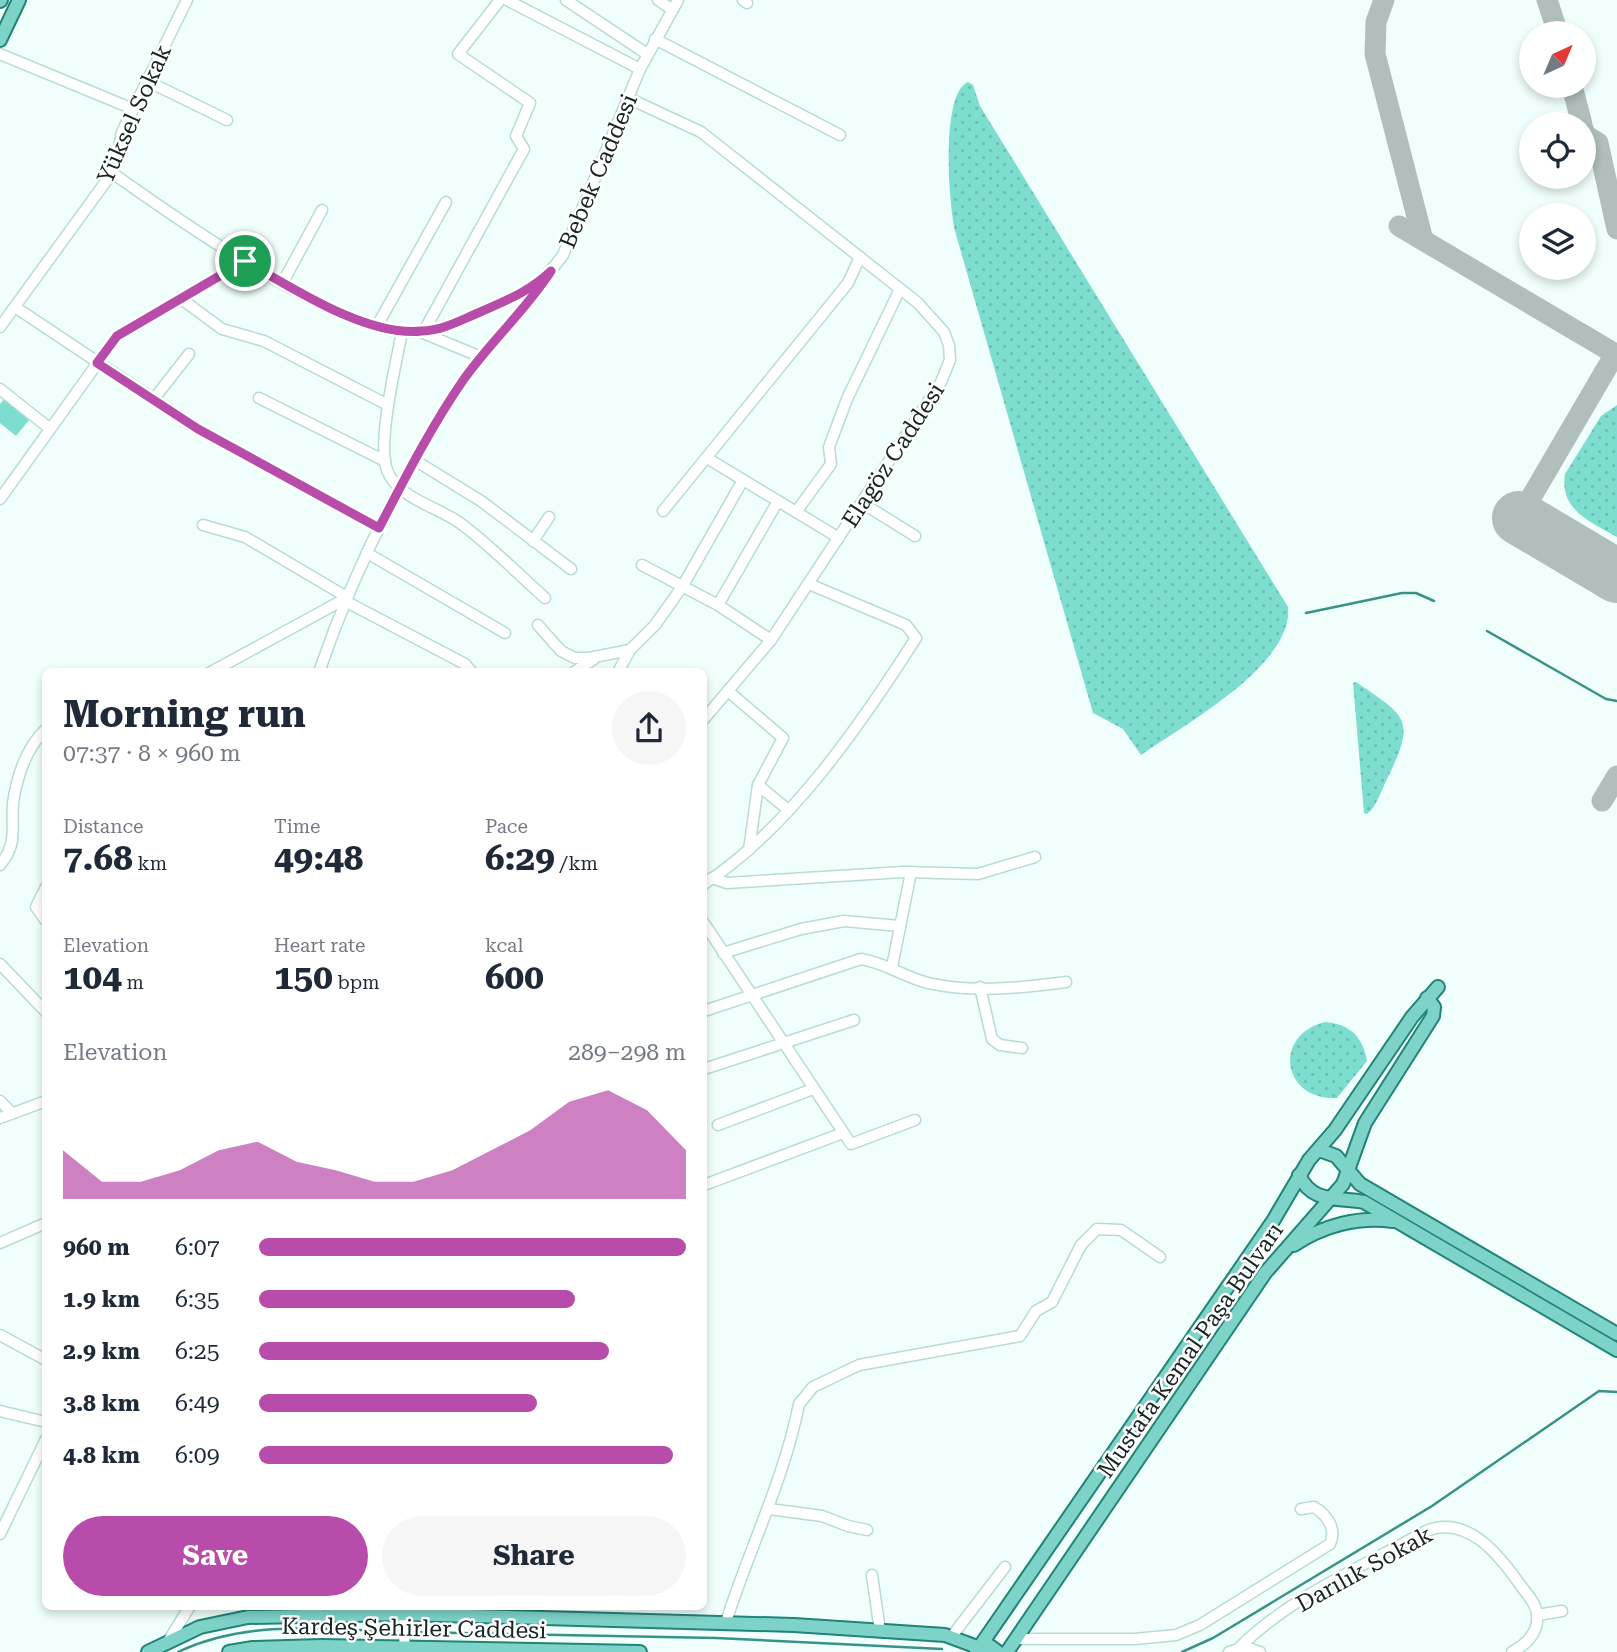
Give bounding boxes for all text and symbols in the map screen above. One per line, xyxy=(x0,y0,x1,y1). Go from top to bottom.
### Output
north arrow xyxy=(1519,21,1596,98)
map controls xyxy=(1519,21,1596,280)
street label: Yüksel Sokak xyxy=(92,40,177,188)
street label: Bebek Caddesi xyxy=(554,90,643,252)
button: locate xyxy=(1519,112,1596,189)
button: layers xyxy=(1519,203,1596,280)
pin xyxy=(215,231,275,291)
icon: arrive xyxy=(226,242,264,280)
street label: Elagöz Caddesi xyxy=(837,378,950,533)
button: share xyxy=(612,691,686,765)
text: Morning run xyxy=(63,692,306,736)
text: 07:37 · 8 × 960 m xyxy=(63,740,241,767)
text: Distance xyxy=(63,815,143,838)
text: Time xyxy=(274,815,321,838)
text: Pace xyxy=(485,815,528,838)
text: 7.68 xyxy=(63,838,133,879)
text: 49:48 xyxy=(274,838,363,879)
text: 6:29 xyxy=(485,838,555,879)
text: km xyxy=(133,852,167,875)
text: /km xyxy=(555,852,598,875)
text: Elevation xyxy=(63,934,149,957)
text: Heart rate xyxy=(274,934,365,957)
text: kcal xyxy=(485,934,523,957)
text: 104 xyxy=(63,957,122,998)
text: 150 xyxy=(274,957,333,998)
text: 600 xyxy=(485,957,544,998)
text: m xyxy=(122,971,144,994)
text: bpm xyxy=(333,971,380,994)
text: Elevation xyxy=(63,1039,167,1066)
text: 289–298 m xyxy=(568,1039,686,1066)
street label: Mustafa Kemal Paşa Bulvarı xyxy=(1092,1218,1289,1483)
text: 960 m xyxy=(63,1234,130,1261)
text: 6:07 xyxy=(175,1234,220,1261)
text: 1.9 km xyxy=(63,1286,140,1313)
text: 6:35 xyxy=(175,1286,220,1313)
text: 2.9 km xyxy=(63,1338,140,1365)
text: 6:25 xyxy=(175,1338,220,1365)
text: 3.8 km xyxy=(63,1390,140,1417)
text: 6:49 xyxy=(175,1390,220,1417)
text: 4.8 km xyxy=(63,1442,140,1469)
text: 6:09 xyxy=(175,1442,220,1469)
button: Save xyxy=(63,1516,368,1596)
button: Share xyxy=(382,1516,686,1596)
street label: Darılık Sokak xyxy=(1291,1521,1437,1618)
street label: Kardeş Şehirler Caddesi xyxy=(281,1613,547,1644)

